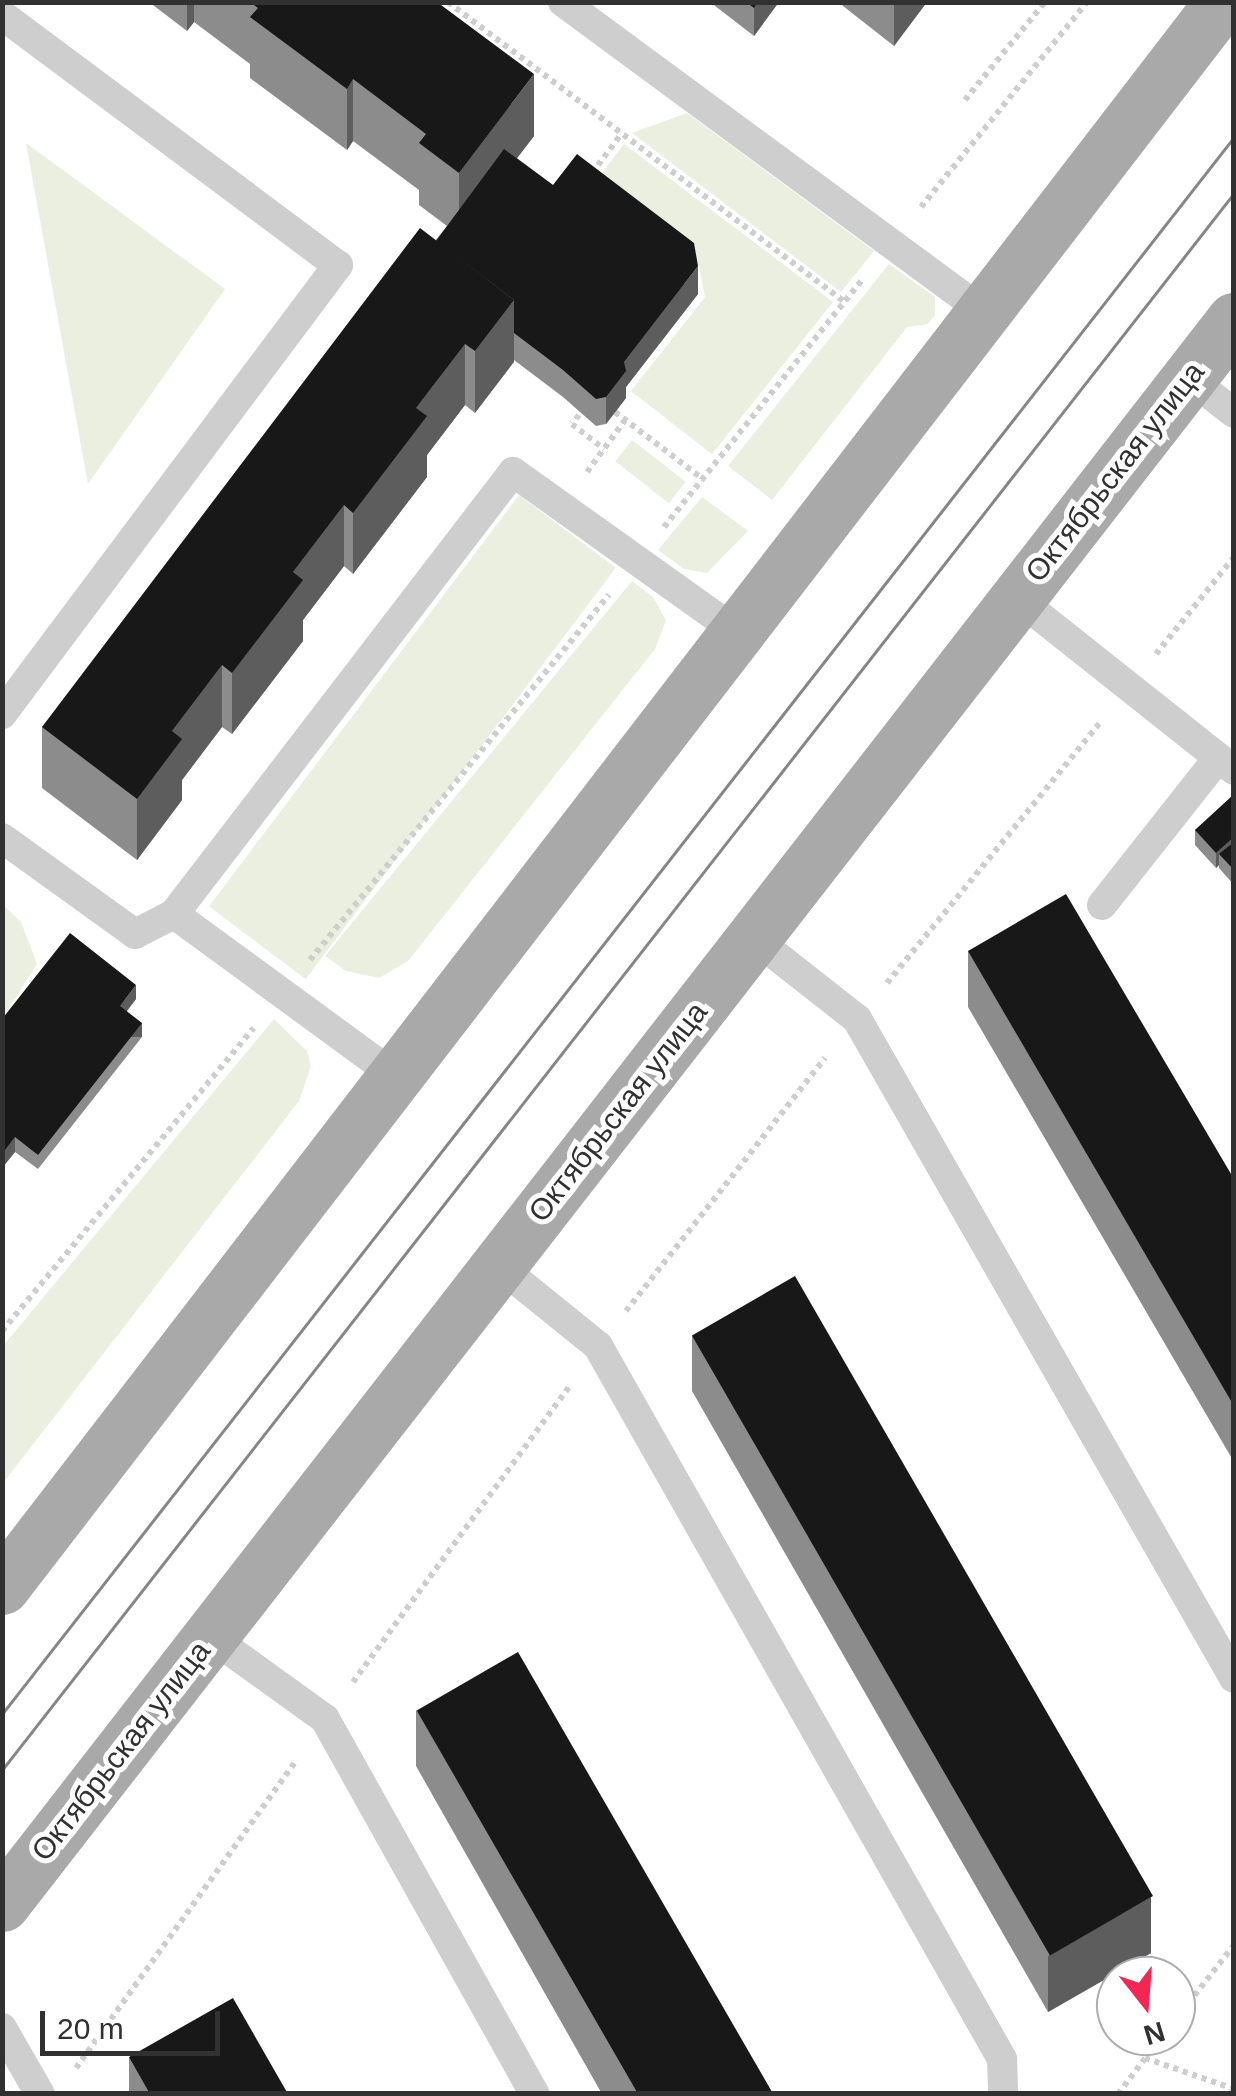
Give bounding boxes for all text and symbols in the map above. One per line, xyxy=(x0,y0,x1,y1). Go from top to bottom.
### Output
street label: Октябрьская улица xyxy=(1018,355,1212,589)
street label: Октябрьская улица xyxy=(521,995,715,1229)
street label: Октябрьская улица xyxy=(24,1634,218,1868)
north arrow xyxy=(1096,1956,1196,2056)
scale bar xyxy=(45,1991,225,2053)
text: 20 m xyxy=(57,2012,124,2045)
text: N xyxy=(1140,2015,1169,2051)

